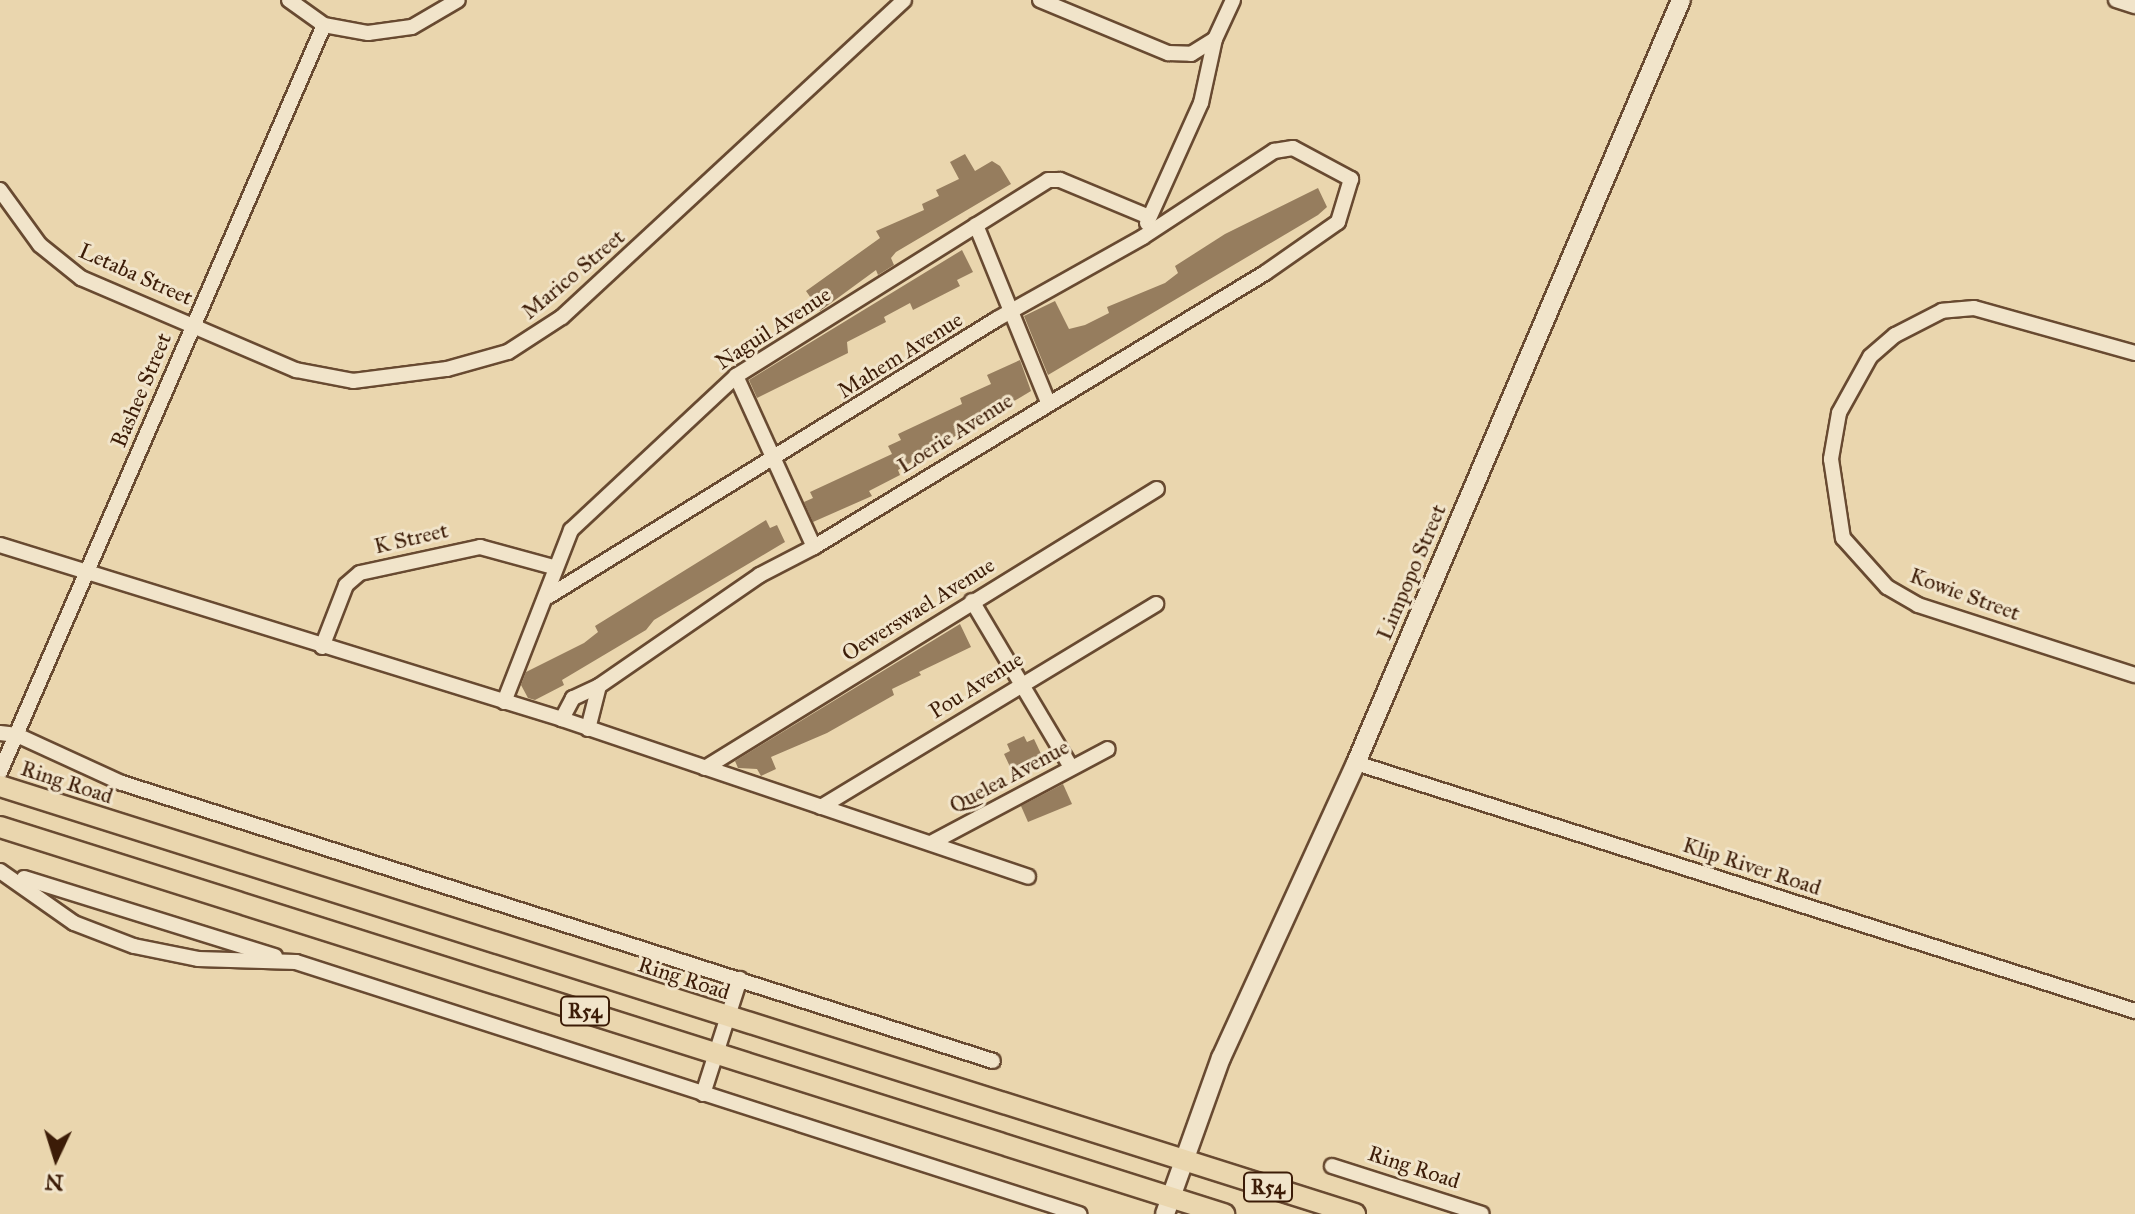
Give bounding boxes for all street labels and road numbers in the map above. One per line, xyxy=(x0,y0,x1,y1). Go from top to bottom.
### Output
street label: Marico Street xyxy=(516,223,630,325)
street label: Letaba Street xyxy=(75,237,197,311)
street label: Naguil Avenue xyxy=(710,281,836,375)
street label: Mahem Avenue xyxy=(833,306,967,404)
street label: Bashee Street xyxy=(105,329,177,451)
street label: Loerie Avenue xyxy=(893,387,1017,479)
street label: Limpopo Street xyxy=(1371,500,1451,644)
street label: K Street xyxy=(371,517,451,559)
street label: Oewerswael Avenue xyxy=(837,551,999,667)
street label: Kowie Street xyxy=(1906,562,2024,626)
street label: Pou Avenue xyxy=(924,646,1028,724)
street label: Quelea Avenue xyxy=(945,733,1073,819)
street label: Ring Road xyxy=(18,755,116,809)
street label: Klip River Road xyxy=(1679,831,1825,901)
street label: Ring Road xyxy=(635,951,733,1005)
road number: R54 xyxy=(559,995,611,1027)
street label: Ring Road xyxy=(1365,1140,1463,1194)
road number: R54 xyxy=(1242,1171,1294,1203)

